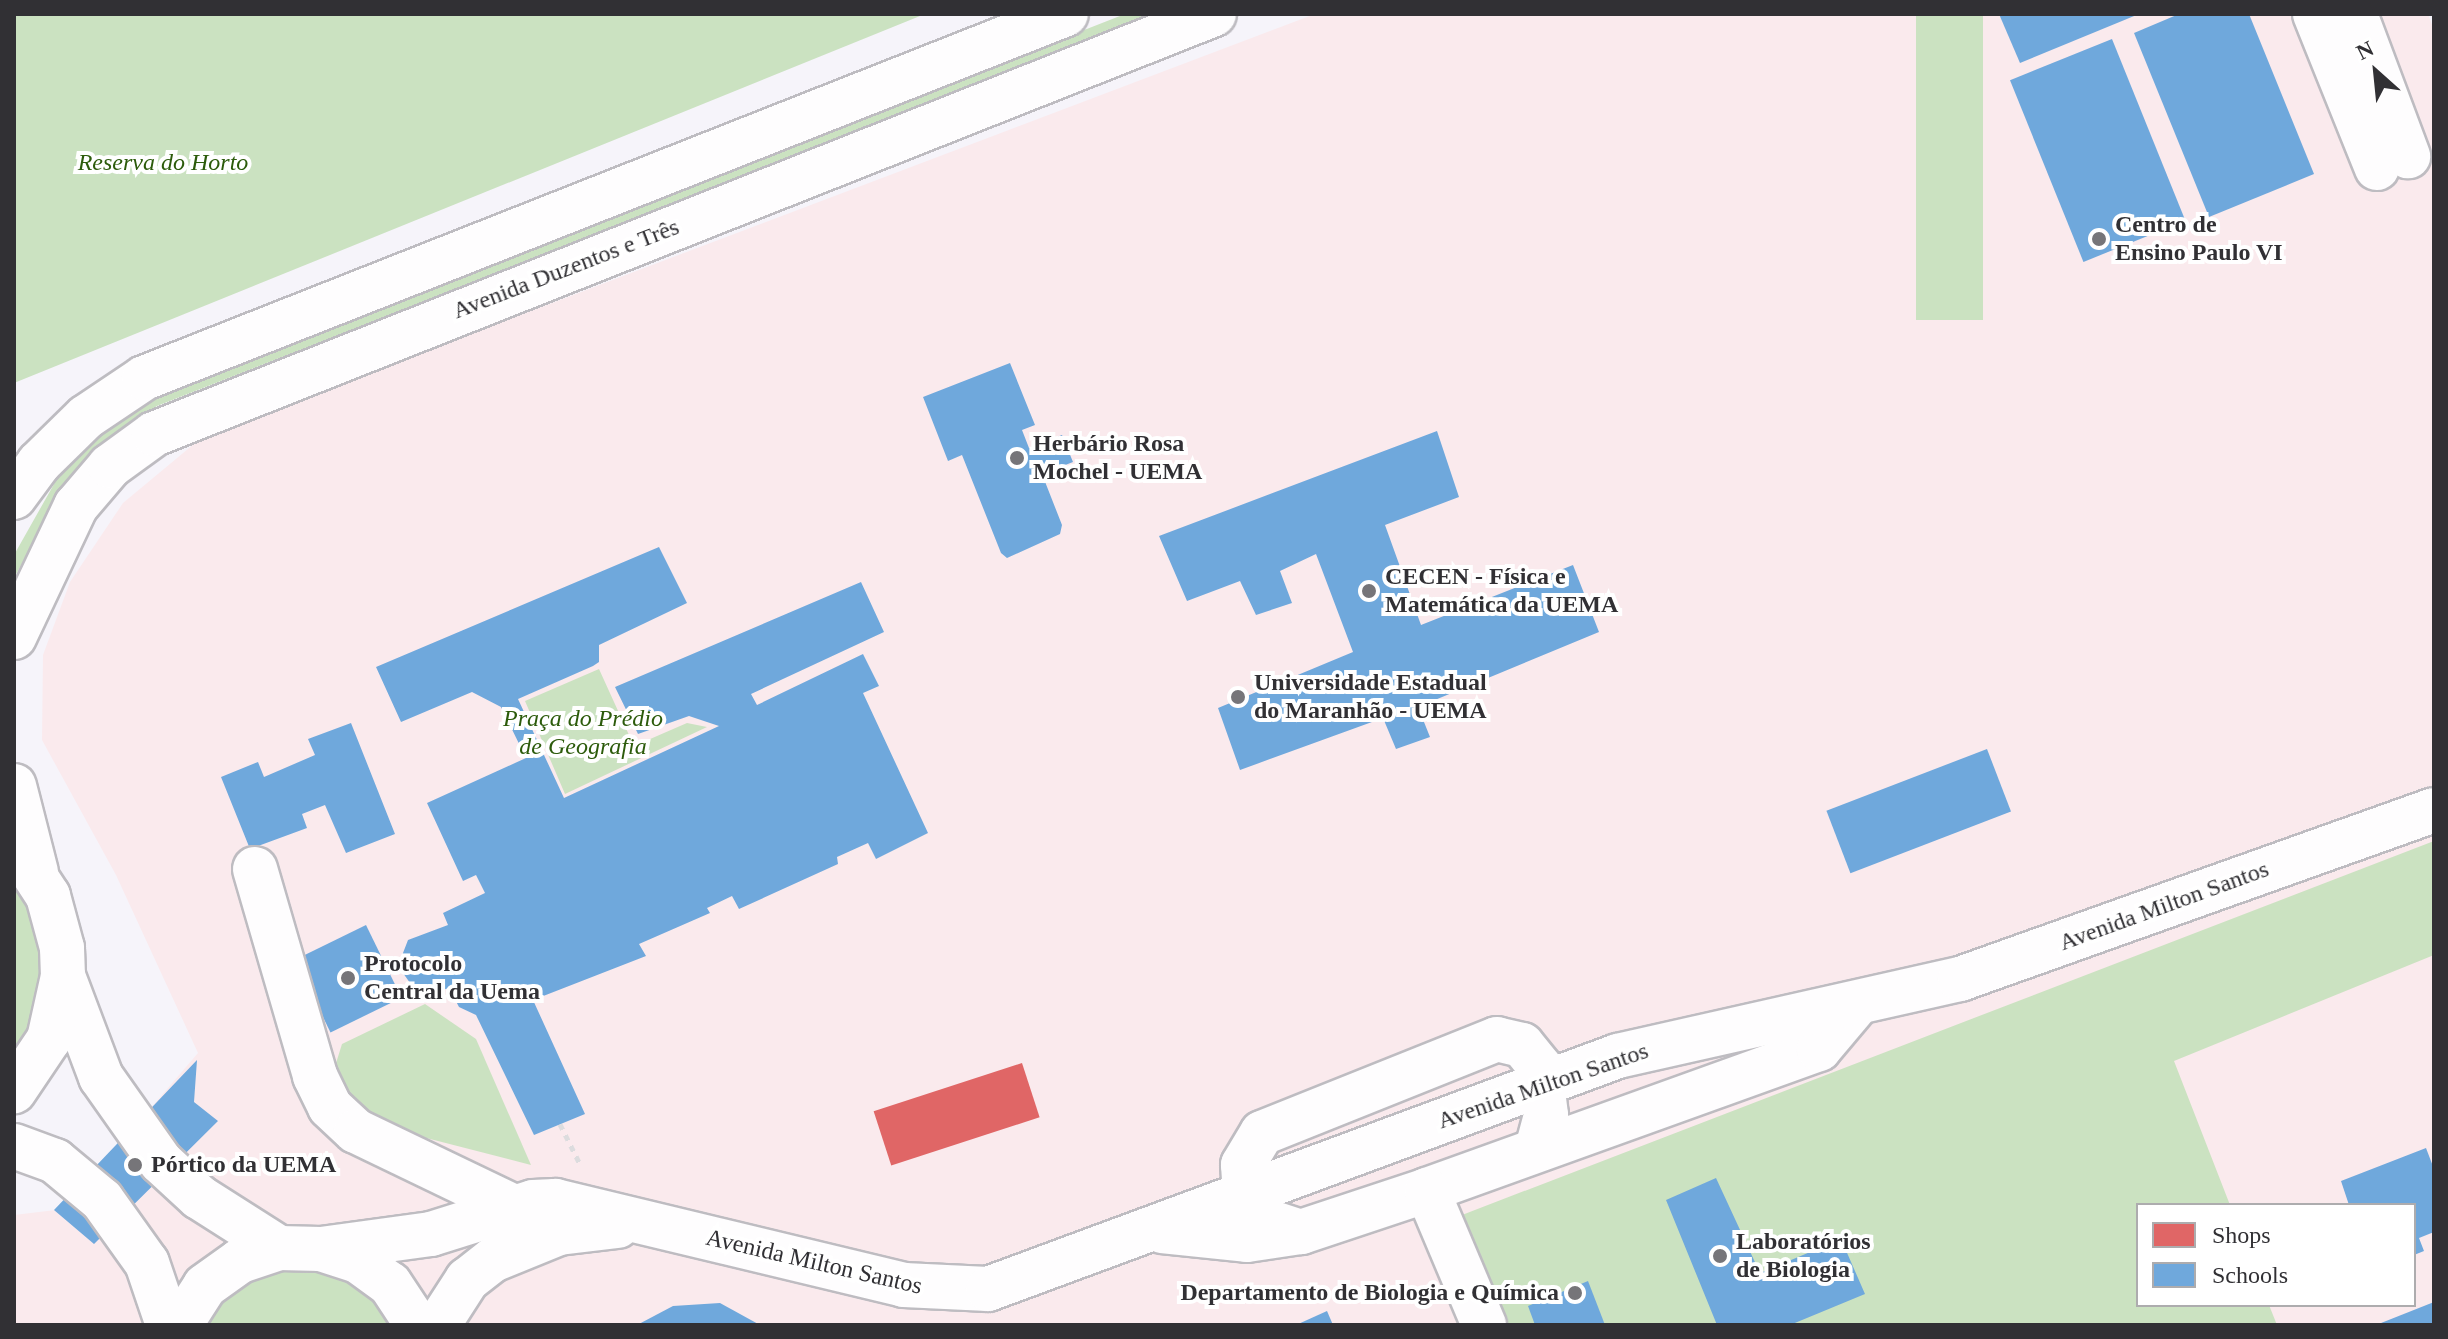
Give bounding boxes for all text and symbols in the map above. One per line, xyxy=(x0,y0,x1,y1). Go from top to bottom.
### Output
north arrow xyxy=(2336,32,2416,112)
text: N xyxy=(2352,35,2378,65)
park label: Reserva do Horto xyxy=(78,149,248,177)
place label: Centro de Ensino Paulo VI xyxy=(2115,211,2283,267)
street label: Avenida Duzentos e Três xyxy=(449,212,683,326)
marker: Centro de Ensino Paulo VI xyxy=(2090,230,2108,248)
place label: Herbário Rosa Mochel - UEMA xyxy=(1033,430,1202,486)
marker: Herbário Rosa Mochel - UEMA xyxy=(1008,449,1026,467)
place label: CECEN - Física e Matemática da UEMA xyxy=(1385,563,1618,619)
marker: CECEN - Física e Matemática da UEMA xyxy=(1360,582,1378,600)
place label: Universidade Estadual do Maranhão - UEMA xyxy=(1254,669,1487,725)
marker: Universidade Estadual do Maranhão - UEMA xyxy=(1229,688,1247,706)
park label: Praça do Prédio de Geografia xyxy=(503,705,663,761)
street label: Avenida Milton Santos xyxy=(2055,855,2273,957)
place label: Protocolo Central da Uema xyxy=(364,950,540,1006)
marker: Protocolo Central da Uema xyxy=(339,969,357,987)
street label: Avenida Milton Santos xyxy=(1434,1036,1652,1136)
place label: Pórtico da UEMA xyxy=(151,1151,336,1179)
marker: Pórtico da UEMA xyxy=(126,1156,144,1174)
legend xyxy=(2136,1203,2416,1307)
text: Shops xyxy=(2212,1222,2271,1248)
street label: Avenida Milton Santos xyxy=(703,1223,925,1301)
place label: Laboratórios de Biologia xyxy=(1736,1228,1871,1284)
marker: Laboratórios de Biologia xyxy=(1711,1247,1729,1265)
text: Schools xyxy=(2212,1262,2288,1288)
place label: Departamento de Biologia e Química xyxy=(1180,1279,1559,1307)
marker: Departamento de Biologia e Química xyxy=(1566,1284,1584,1302)

